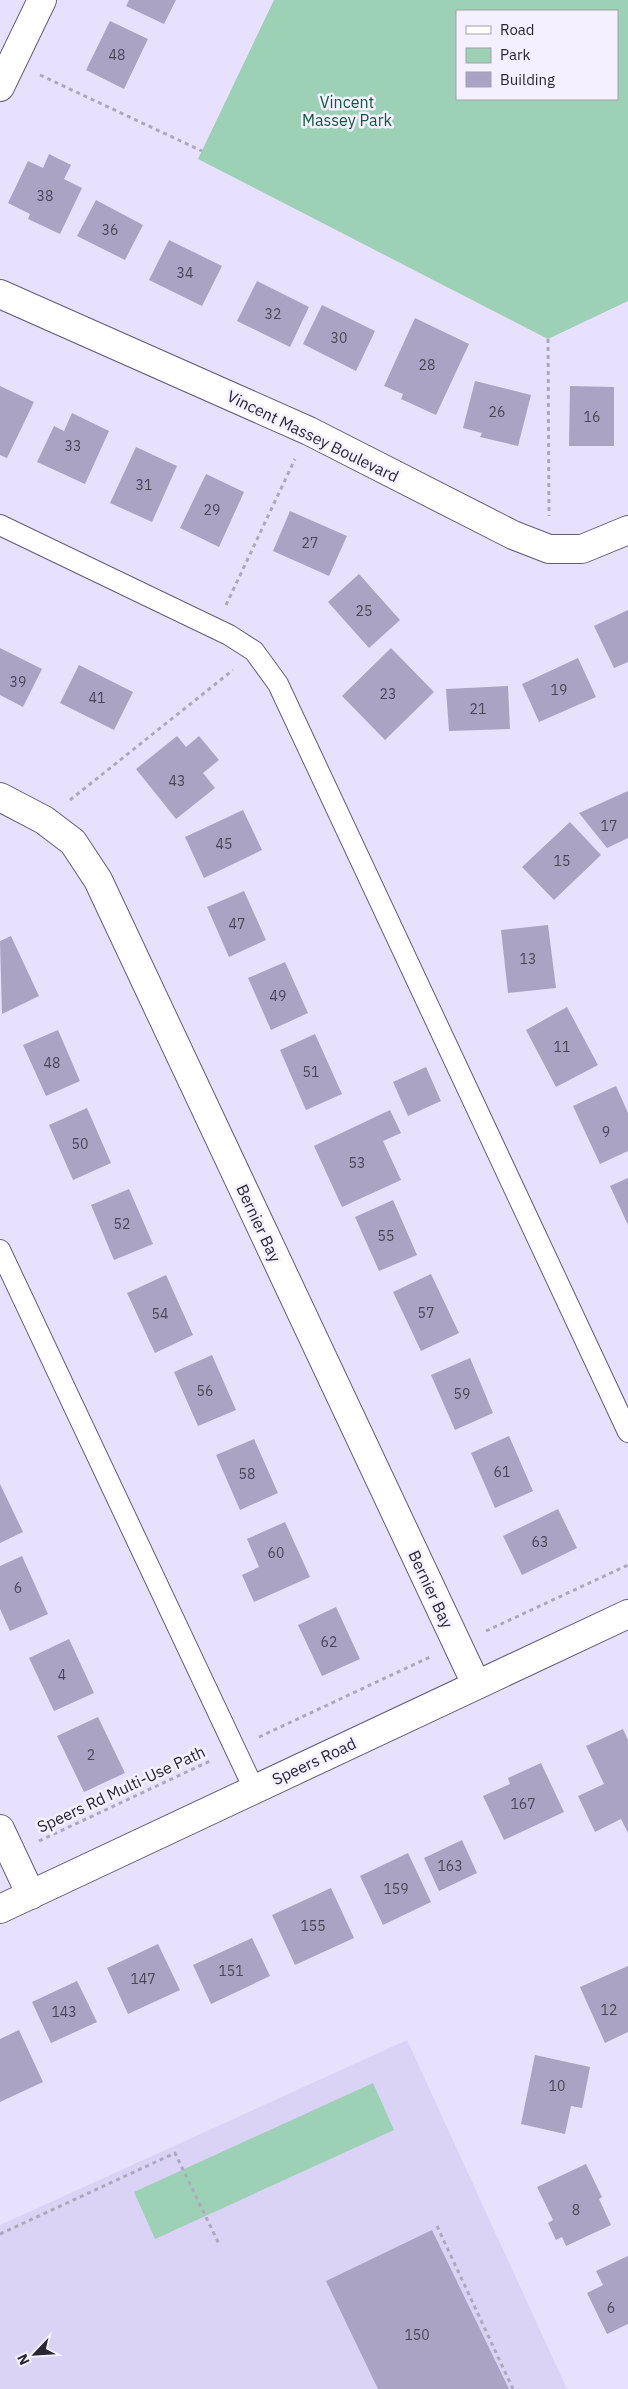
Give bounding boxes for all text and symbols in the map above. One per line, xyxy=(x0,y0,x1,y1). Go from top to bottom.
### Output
legend xyxy=(456,10,618,100)
text: Road xyxy=(500,20,535,39)
text: Park xyxy=(500,45,530,64)
house number: 48 xyxy=(109,46,125,64)
text: Building xyxy=(500,70,555,89)
park label: Vincent Massey Park xyxy=(302,92,393,130)
house number: 38 xyxy=(37,187,53,205)
house number: 36 xyxy=(102,221,118,239)
house number: 34 xyxy=(177,264,193,282)
house number: 32 xyxy=(265,305,281,323)
house number: 30 xyxy=(331,329,347,347)
house number: 28 xyxy=(419,356,435,374)
street label: Vincent Massey Boulevard xyxy=(224,386,402,486)
house number: 26 xyxy=(489,403,505,421)
house number: 16 xyxy=(584,408,600,426)
house number: 33 xyxy=(65,437,81,455)
house number: 31 xyxy=(136,476,152,494)
house number: 29 xyxy=(204,501,220,519)
house number: 27 xyxy=(302,534,318,552)
house number: 25 xyxy=(356,602,372,620)
house number: 39 xyxy=(10,673,26,691)
house number: 19 xyxy=(551,681,567,699)
house number: 23 xyxy=(380,685,396,703)
house number: 41 xyxy=(89,689,105,707)
house number: 21 xyxy=(470,700,486,718)
house number: 43 xyxy=(169,772,185,790)
house number: 17 xyxy=(601,817,617,835)
house number: 45 xyxy=(216,835,232,853)
house number: 15 xyxy=(554,852,570,870)
house number: 47 xyxy=(229,915,245,933)
house number: 13 xyxy=(520,950,536,968)
house number: 49 xyxy=(270,987,286,1005)
house number: 11 xyxy=(554,1038,570,1056)
house number: 48 xyxy=(44,1054,60,1072)
house number: 51 xyxy=(303,1063,319,1081)
house number: 9 xyxy=(602,1123,610,1141)
house number: 50 xyxy=(72,1135,88,1153)
house number: 53 xyxy=(349,1154,365,1172)
street label: Bernier Bay xyxy=(232,1181,286,1265)
house number: 52 xyxy=(114,1215,130,1233)
house number: 55 xyxy=(378,1227,394,1245)
house number: 57 xyxy=(418,1304,434,1322)
house number: 54 xyxy=(152,1305,168,1323)
house number: 56 xyxy=(197,1382,213,1400)
house number: 59 xyxy=(454,1385,470,1403)
house number: 61 xyxy=(494,1463,510,1481)
house number: 58 xyxy=(239,1465,255,1483)
house number: 63 xyxy=(532,1533,548,1551)
house number: 60 xyxy=(268,1544,284,1562)
street label: Bernier Bay xyxy=(404,1547,458,1631)
house number: 6 xyxy=(14,1579,22,1597)
house number: 62 xyxy=(321,1633,337,1651)
house number: 4 xyxy=(58,1666,66,1684)
street label: Speers Road xyxy=(269,1733,359,1789)
street label: Speers Rd Multi-Use Path xyxy=(34,1741,208,1837)
house number: 2 xyxy=(87,1746,95,1764)
house number: 167 xyxy=(510,1795,536,1813)
house number: 163 xyxy=(437,1857,463,1875)
house number: 159 xyxy=(383,1880,409,1898)
house number: 155 xyxy=(300,1917,326,1935)
house number: 151 xyxy=(218,1962,244,1980)
house number: 147 xyxy=(130,1970,156,1988)
house number: 12 xyxy=(601,2001,617,2019)
house number: 143 xyxy=(51,2003,77,2021)
house number: 10 xyxy=(549,2077,565,2095)
house number: 8 xyxy=(572,2201,580,2219)
house number: 6 xyxy=(607,2299,615,2317)
house number: 150 xyxy=(404,2326,430,2344)
north arrow xyxy=(10,2329,60,2379)
text: N xyxy=(13,2351,34,2368)

